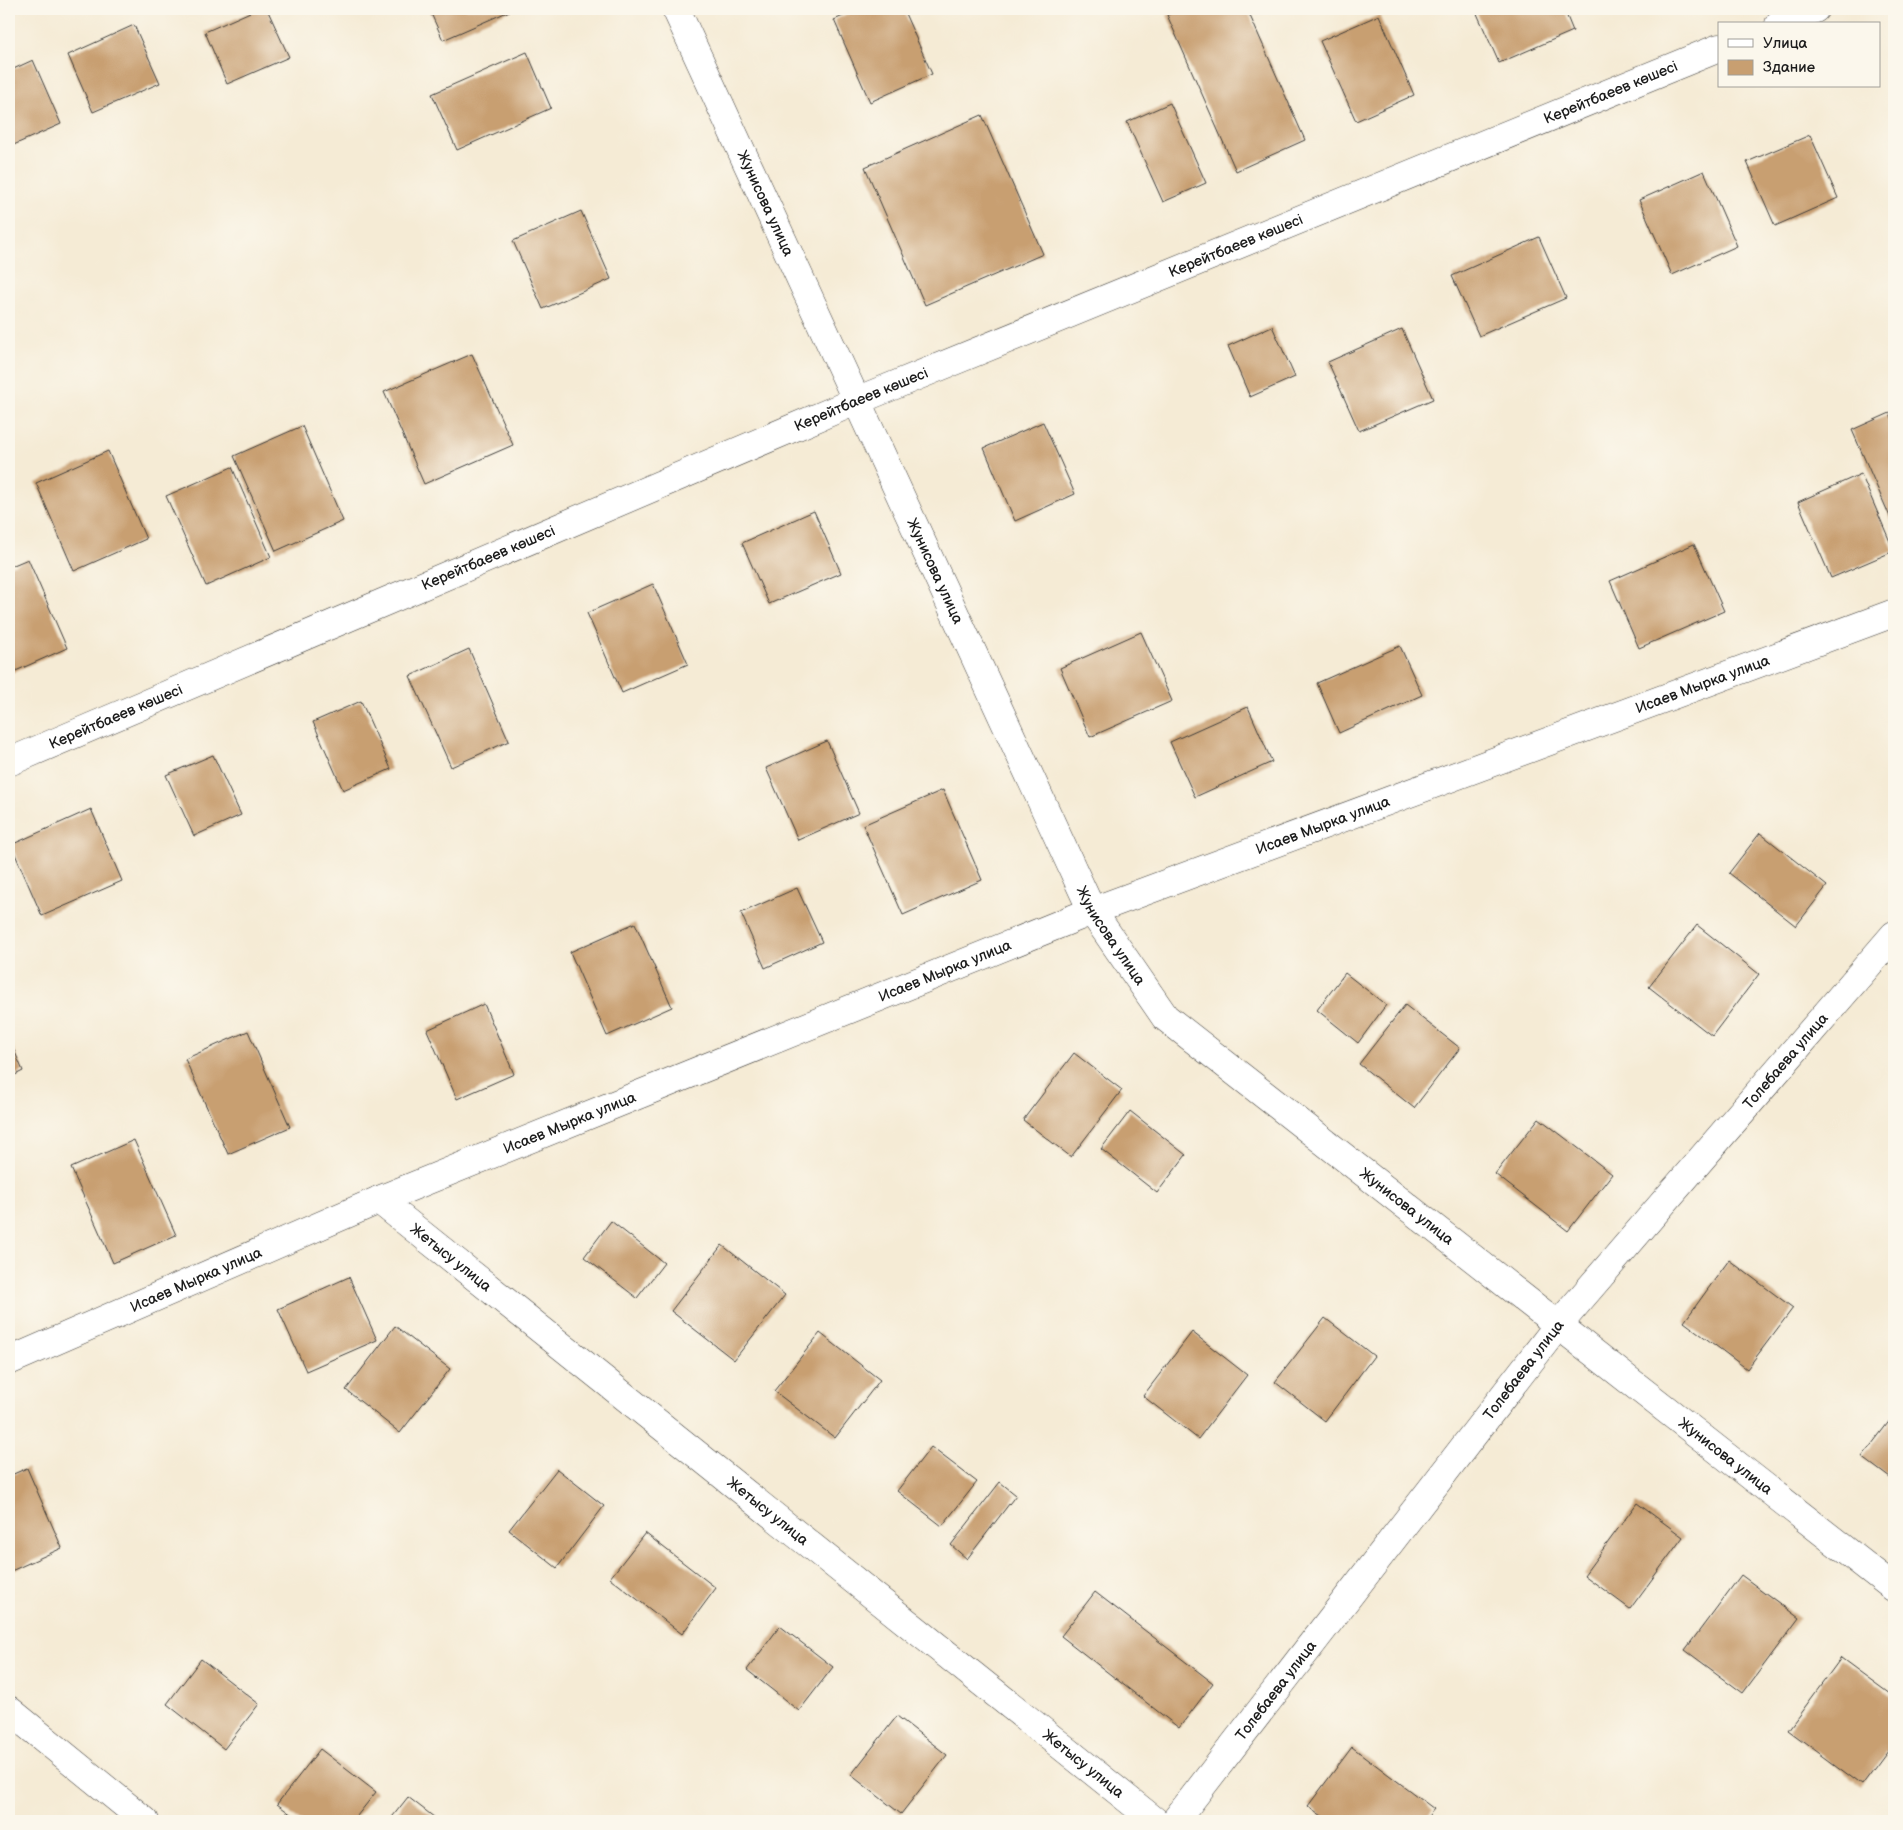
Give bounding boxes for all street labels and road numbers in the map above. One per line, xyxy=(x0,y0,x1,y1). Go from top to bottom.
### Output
street label: Керейтбаеев көшесі xyxy=(1541,56,1680,128)
street label: Жунисова улица xyxy=(733,147,798,259)
street label: Керейтбаеев көшесі xyxy=(1166,210,1306,282)
street label: Керейтбаеев көшесі xyxy=(791,363,931,436)
street label: Жунисова улица xyxy=(903,515,968,627)
street label: Керейтбаеев көшесі xyxy=(419,521,558,595)
street label: Исаев Мырка улица xyxy=(1633,651,1772,718)
street label: Керейтбаеев көшесі xyxy=(46,680,185,753)
street label: Исаев Мырка улица xyxy=(1253,792,1393,859)
street label: Жунисова улица xyxy=(1072,883,1150,989)
street label: Исаев Мырка улица xyxy=(876,935,1014,1006)
street label: Толебаева улица xyxy=(1739,1009,1832,1113)
street label: Исаев Мырка улица xyxy=(500,1087,639,1158)
street label: Жунисова улица xyxy=(1356,1164,1458,1249)
street label: Жетысу улица xyxy=(406,1219,496,1296)
street label: Исаев Мырка улица xyxy=(127,1243,265,1317)
street label: Толебаева улица xyxy=(1479,1316,1568,1424)
street label: Жунисова улица xyxy=(1675,1413,1777,1499)
street label: Жетысу улица xyxy=(723,1473,813,1550)
street label: Толебаева улица xyxy=(1231,1637,1320,1744)
street label: Жетысу улица xyxy=(1039,1725,1128,1802)

